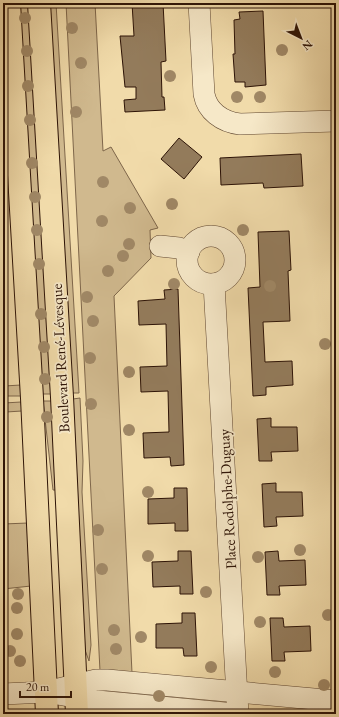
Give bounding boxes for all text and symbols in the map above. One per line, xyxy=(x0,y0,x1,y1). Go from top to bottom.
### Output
north arrow xyxy=(281,18,321,58)
text: N xyxy=(300,37,316,54)
street label: Boulevard René-Lévesque xyxy=(47,283,73,433)
street label: Place Rodolphe-Duguay xyxy=(214,428,240,570)
scale bar xyxy=(20,673,71,699)
text: 20 m xyxy=(26,679,50,695)

